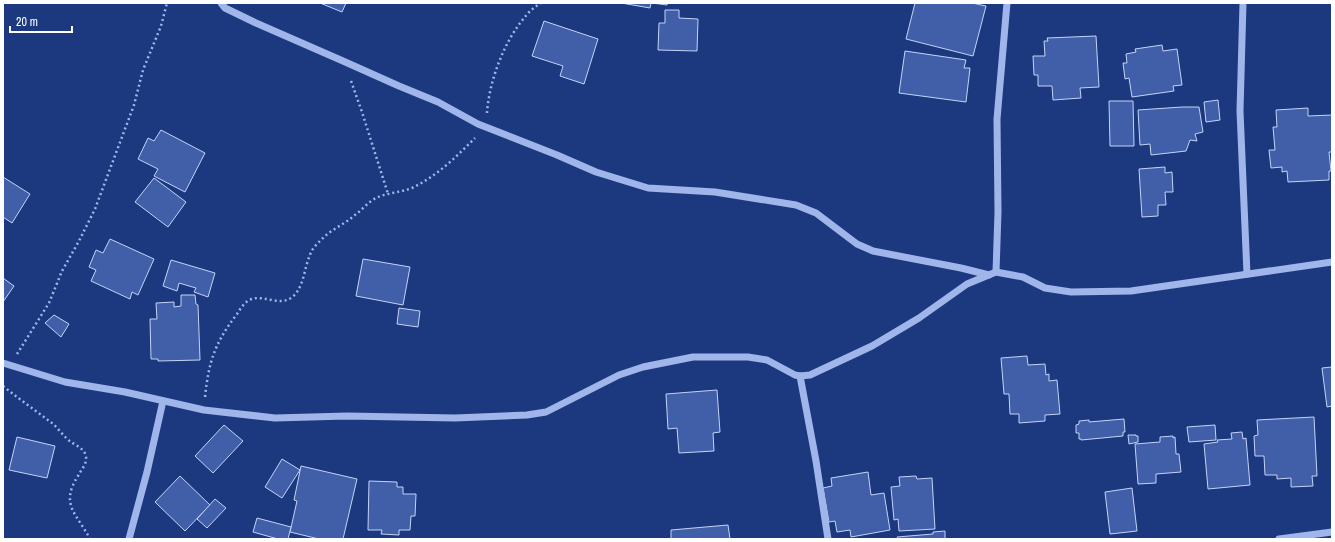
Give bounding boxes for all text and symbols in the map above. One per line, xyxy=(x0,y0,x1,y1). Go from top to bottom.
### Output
scale bar xyxy=(10,8,72,34)
text: 20 m xyxy=(16,14,38,30)

